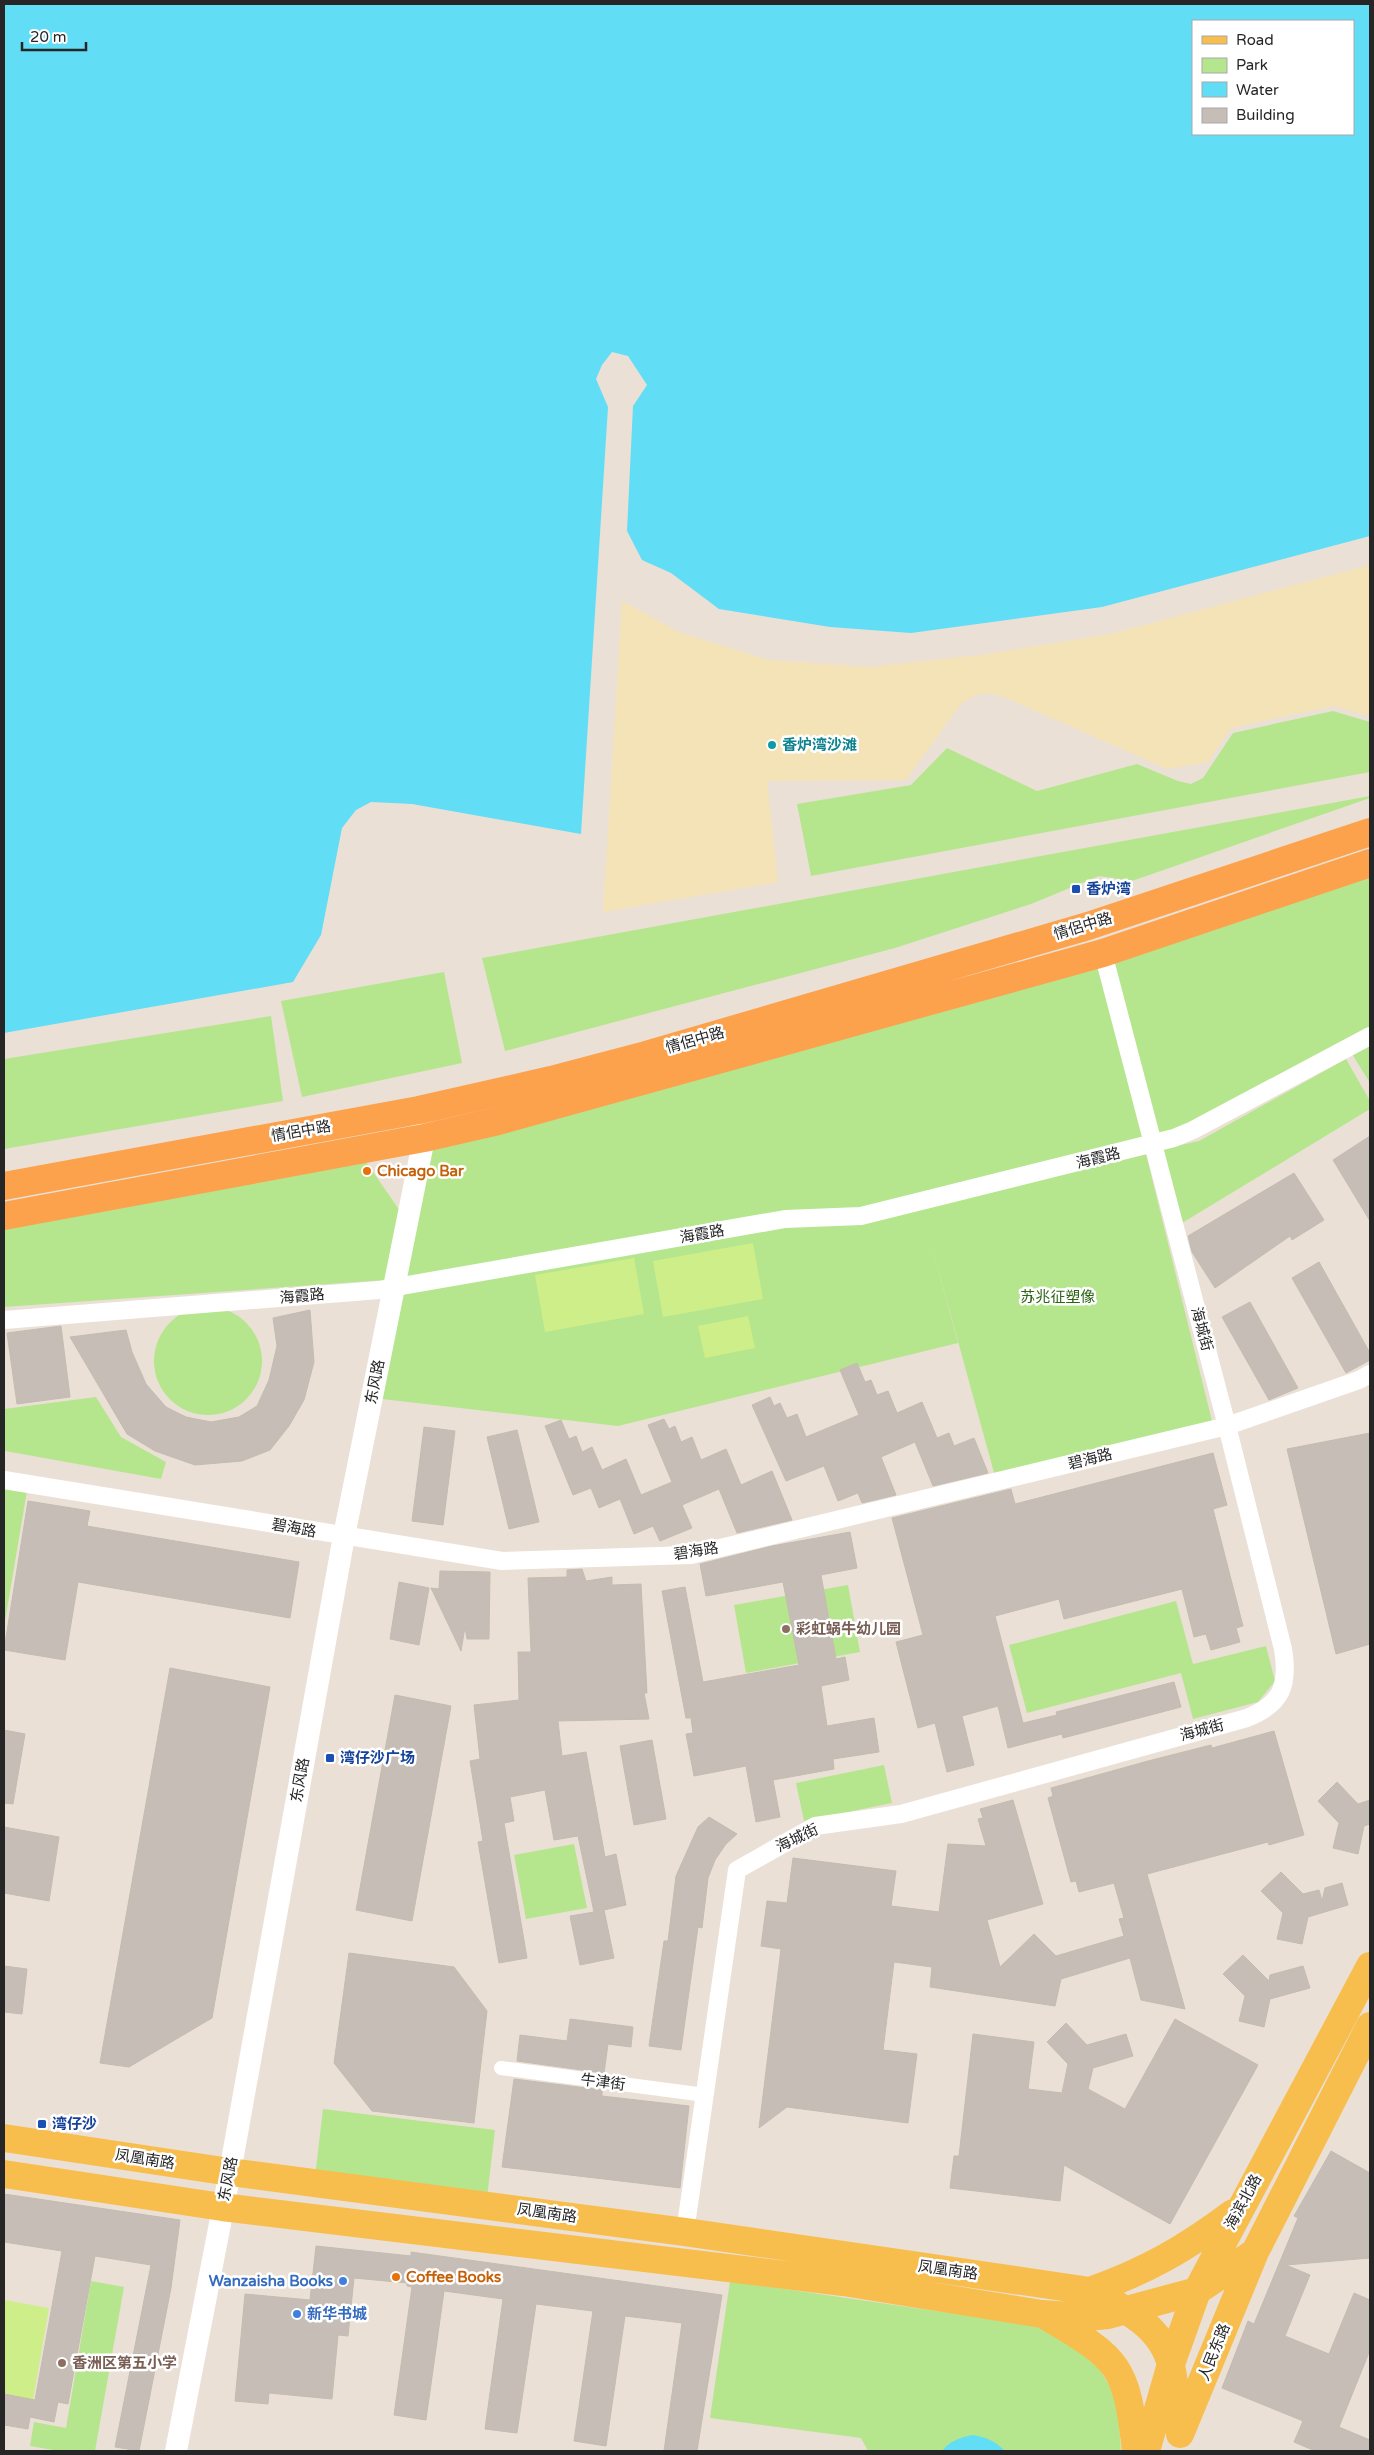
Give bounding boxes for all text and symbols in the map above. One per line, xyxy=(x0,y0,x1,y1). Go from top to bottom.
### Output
scale bar xyxy=(22,20,86,52)
legend xyxy=(1192,20,1354,135)
text: 20 m xyxy=(30,28,67,46)
text: Road xyxy=(1236,31,1274,49)
text: Park xyxy=(1236,56,1268,74)
text: Water xyxy=(1236,81,1279,99)
text: Building xyxy=(1236,106,1295,124)
place label: 香炉湾沙滩 xyxy=(782,736,857,754)
marker: 香炉湾沙滩 xyxy=(766,739,778,751)
place label: 香炉湾 xyxy=(1086,880,1131,898)
marker: 香炉湾 xyxy=(1070,883,1082,895)
street label: 情侶中路 xyxy=(1052,909,1114,943)
street label: 情侶中路 xyxy=(664,1023,726,1057)
street label: 情侶中路 xyxy=(270,1117,332,1145)
street label: 海霞路 xyxy=(1074,1144,1122,1172)
place label: Chicago Bar xyxy=(377,1162,464,1181)
marker: Chicago Bar xyxy=(361,1165,373,1177)
street label: 海霞路 xyxy=(678,1221,726,1247)
street label: 海霞路 xyxy=(279,1285,325,1307)
park label: 苏兆征塑像 xyxy=(1020,1288,1096,1306)
street label: 海城街 xyxy=(1187,1305,1217,1353)
street label: 东风路 xyxy=(362,1358,388,1406)
street label: 碧海路 xyxy=(1066,1445,1114,1473)
street label: 碧海路 xyxy=(270,1515,318,1541)
street label: 碧海路 xyxy=(672,1539,720,1563)
place label: 彩虹蜗牛幼儿园 xyxy=(796,1620,901,1638)
marker: 彩虹蜗牛幼儿园 xyxy=(780,1623,792,1635)
street label: 海城街 xyxy=(1178,1715,1226,1745)
place label: 湾仔沙广场 xyxy=(340,1749,415,1767)
marker: 湾仔沙广场 xyxy=(324,1752,336,1764)
street label: 东风路 xyxy=(287,1756,313,1804)
street label: 海城街 xyxy=(773,1820,821,1856)
street label: 牛津街 xyxy=(580,2070,626,2094)
place label: 湾仔沙 xyxy=(52,2115,97,2133)
marker: 湾仔沙 xyxy=(36,2118,48,2130)
street label: 凤凰南路 xyxy=(114,2145,176,2173)
street label: 东风路 xyxy=(215,2155,241,2203)
street label: 海滨北路 xyxy=(1221,2171,1265,2233)
street label: 凤凰南路 xyxy=(516,2200,578,2226)
street label: 凤凰南路 xyxy=(917,2257,979,2283)
place label: Coffee Books xyxy=(406,2268,501,2286)
marker: Coffee Books xyxy=(390,2271,402,2283)
place label: Wanzaisha Books xyxy=(209,2272,333,2290)
marker: Wanzaisha Books xyxy=(337,2275,349,2287)
place label: 新华书城 xyxy=(307,2305,367,2323)
marker: 新华书城 xyxy=(291,2308,303,2320)
street label: 人民东路 xyxy=(1194,2321,1234,2383)
place label: 香洲区第五小学 xyxy=(72,2354,177,2372)
marker: 香洲区第五小学 xyxy=(56,2357,68,2369)

